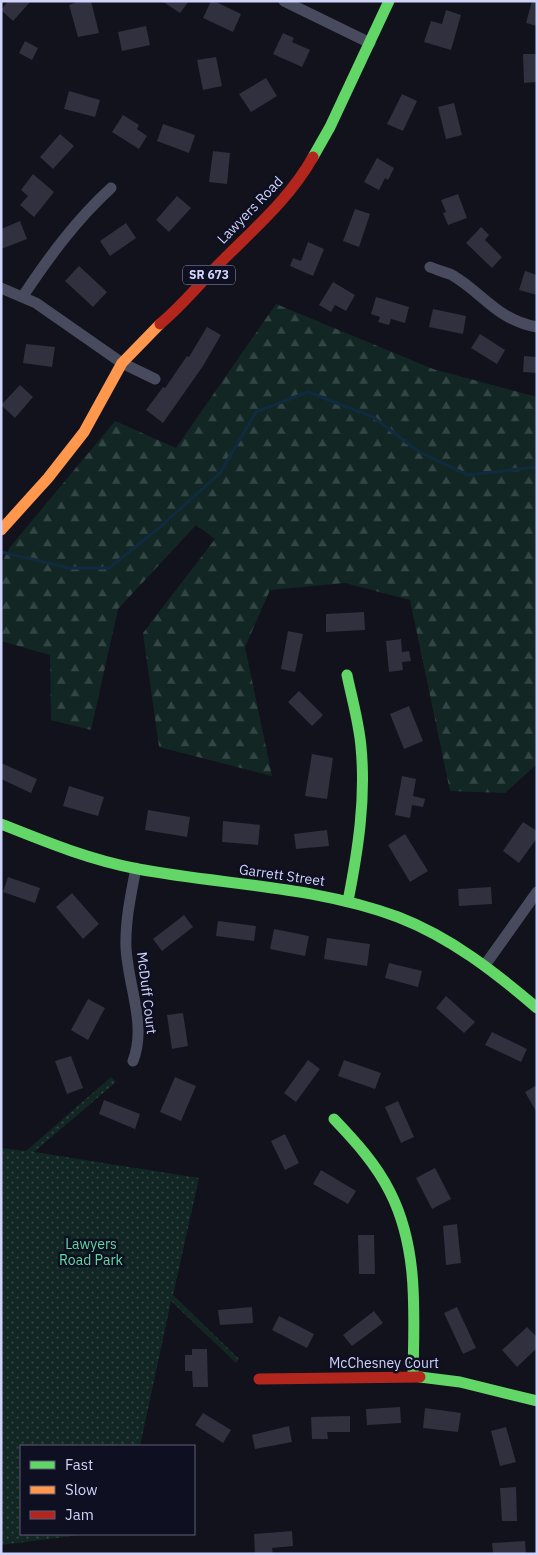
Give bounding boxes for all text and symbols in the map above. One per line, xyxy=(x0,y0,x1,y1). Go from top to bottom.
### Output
street label: Lawyers Road xyxy=(213,172,287,248)
road number: SR 673 xyxy=(183,266,235,284)
street label: Garrett Street xyxy=(238,860,326,890)
street label: McDuff Court xyxy=(133,951,161,1035)
park label: Lawyers Road Park xyxy=(59,1235,124,1269)
street label: McChesney Court xyxy=(329,1354,439,1372)
legend xyxy=(20,1445,195,1535)
text: Fast xyxy=(65,1455,93,1474)
text: Slow xyxy=(65,1480,98,1499)
text: Jam xyxy=(65,1505,94,1524)

